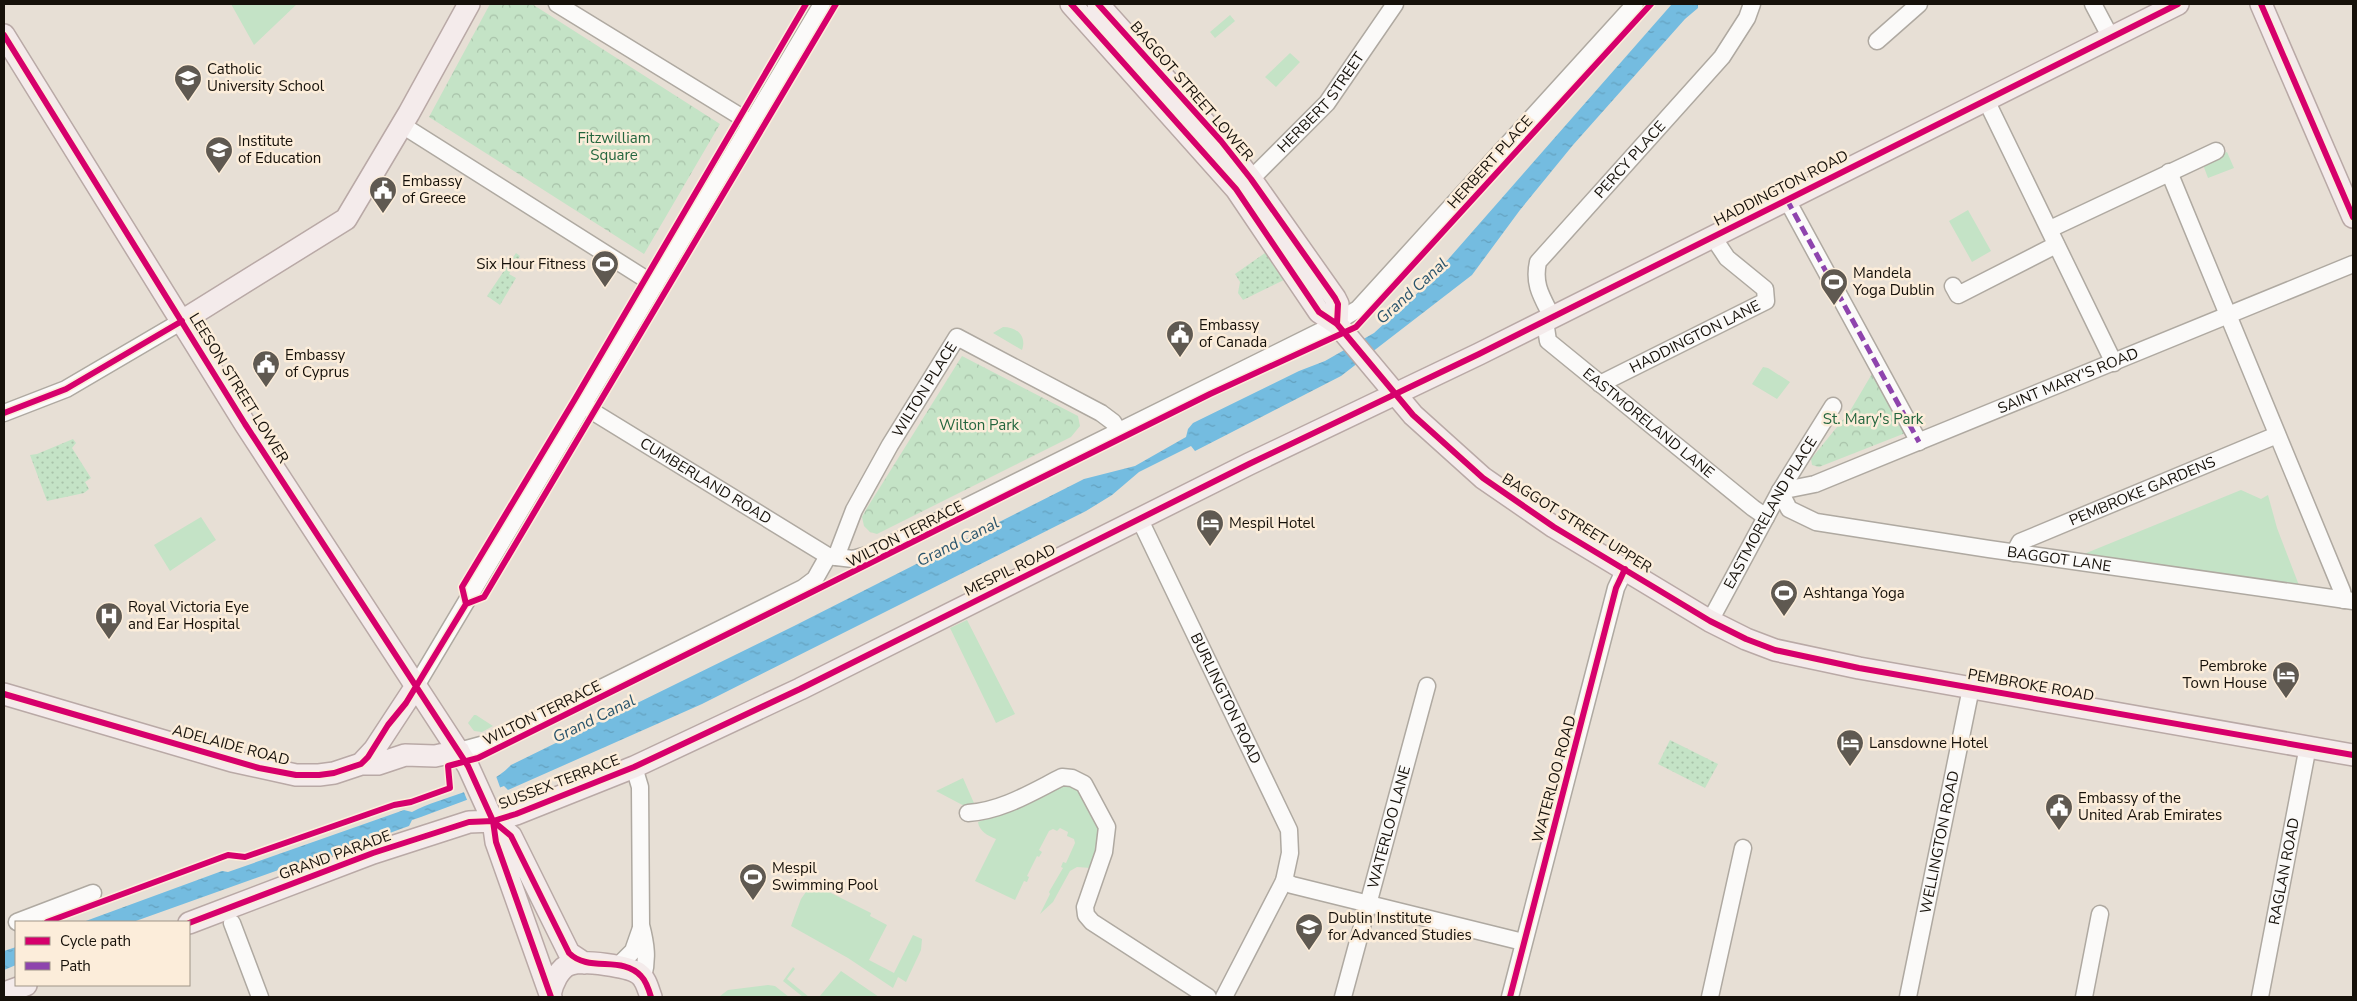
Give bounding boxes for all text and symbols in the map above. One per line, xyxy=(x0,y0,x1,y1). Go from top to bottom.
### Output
street label: BAGGOT STREET LOWER xyxy=(1126,17,1258,165)
street label: HERBERT STREET xyxy=(1273,48,1369,157)
place label: Catholic University School xyxy=(207,59,325,96)
school or university icon: Catholic University School xyxy=(173,63,203,102)
street label: HERBERT PLACE xyxy=(1443,111,1537,213)
street label: PERCY PLACE xyxy=(1590,116,1670,203)
park label: Fitzwilliam Square xyxy=(577,128,651,165)
place label: Institute of Education xyxy=(238,131,321,168)
school or university icon: Institute of Education xyxy=(204,135,234,174)
street label: HADDINGTON ROAD xyxy=(1710,145,1852,231)
place label: Embassy of Greece xyxy=(402,171,466,208)
public building icon: Embassy of Greece xyxy=(368,175,398,214)
sports icon: Six Hour Fitness xyxy=(590,249,620,288)
water label: Grand Canal xyxy=(1371,253,1453,329)
place label: Six Hour Fitness xyxy=(476,254,586,274)
place label: Mandela Yoga Dublin xyxy=(1852,263,1934,300)
sports icon: Mandela Yoga Dublin xyxy=(1819,267,1849,306)
street label: HADDINGTON LANE xyxy=(1626,295,1764,378)
street label: LEESON STREET LOWER xyxy=(185,309,293,467)
place label: Embassy of Canada xyxy=(1199,315,1267,352)
public building icon: Embassy of Canada xyxy=(1165,319,1195,358)
street label: WILTON PLACE xyxy=(887,338,962,441)
street label: SAINT MARY'S ROAD xyxy=(1995,343,2141,418)
place label: Embassy of Cyprus xyxy=(285,345,349,382)
public building icon: Embassy of Cyprus xyxy=(251,349,281,388)
street label: EASTMORELAND LANE xyxy=(1579,363,1719,483)
park label: St. Mary's Park xyxy=(1823,409,1924,429)
park label: Wilton Park xyxy=(939,415,1020,435)
street label: CUMBERLAND ROAD xyxy=(636,433,775,529)
street label: EASTMORELAND PLACE xyxy=(1719,433,1822,592)
street label: PEMBROKE GARDENS xyxy=(2066,452,2219,530)
street label: BAGGOT STREET UPPER xyxy=(1498,469,1656,577)
street label: WILTON TERRACE xyxy=(843,496,967,572)
hotel icon: Mespil Hotel xyxy=(1195,508,1225,547)
water label: Grand Canal xyxy=(913,512,1003,572)
place label: Mespil Hotel xyxy=(1229,513,1315,533)
street label: MESPIL ROAD xyxy=(961,539,1059,601)
street label: BAGGOT LANE xyxy=(2006,542,2112,576)
sports icon: Ashtanga Yoga xyxy=(1769,578,1799,617)
place label: Ashtanga Yoga xyxy=(1803,583,1905,603)
place label: Royal Victoria Eye and Ear Hospital xyxy=(128,597,249,634)
hospital icon: Royal Victoria Eye and Ear Hospital xyxy=(94,601,124,640)
street label: BURLINGTON ROAD xyxy=(1186,630,1266,767)
place label: Pembroke Town House xyxy=(2183,656,2267,693)
hotel icon: Pembroke Town House xyxy=(2271,660,2301,699)
street label: PEMBROKE ROAD xyxy=(1966,664,2096,706)
street label: WILTON TERRACE xyxy=(480,676,604,750)
water label: Grand Canal xyxy=(549,689,639,749)
street label: WATERLOO ROAD xyxy=(1527,713,1581,845)
street label: ADELAIDE ROAD xyxy=(170,720,292,770)
hotel icon: Lansdowne Hotel xyxy=(1835,728,1865,767)
place label: Lansdowne Hotel xyxy=(1869,733,1989,753)
street label: SUSSEX TERRACE xyxy=(496,750,622,814)
street label: WATERLOO LANE xyxy=(1363,763,1415,891)
street label: WELLINGTON ROAD xyxy=(1915,769,1964,915)
place label: Embassy of the United Arab Emirates xyxy=(2078,788,2222,825)
public building icon: Embassy of the United Arab Emirates xyxy=(2044,792,2074,831)
street label: RAGLAN ROAD xyxy=(2264,816,2304,927)
street label: GRAND PARADE xyxy=(276,825,394,885)
place label: Mespil Swimming Pool xyxy=(772,858,878,895)
sports icon: Mespil Swimming Pool xyxy=(738,862,768,901)
place label: Dublin Institute for Advanced Studies xyxy=(1328,908,1472,945)
school or university icon: Dublin Institute for Advanced Studies xyxy=(1294,912,1324,951)
legend xyxy=(15,921,190,986)
text: Cycle path xyxy=(60,931,131,951)
text: Path xyxy=(60,956,91,976)

